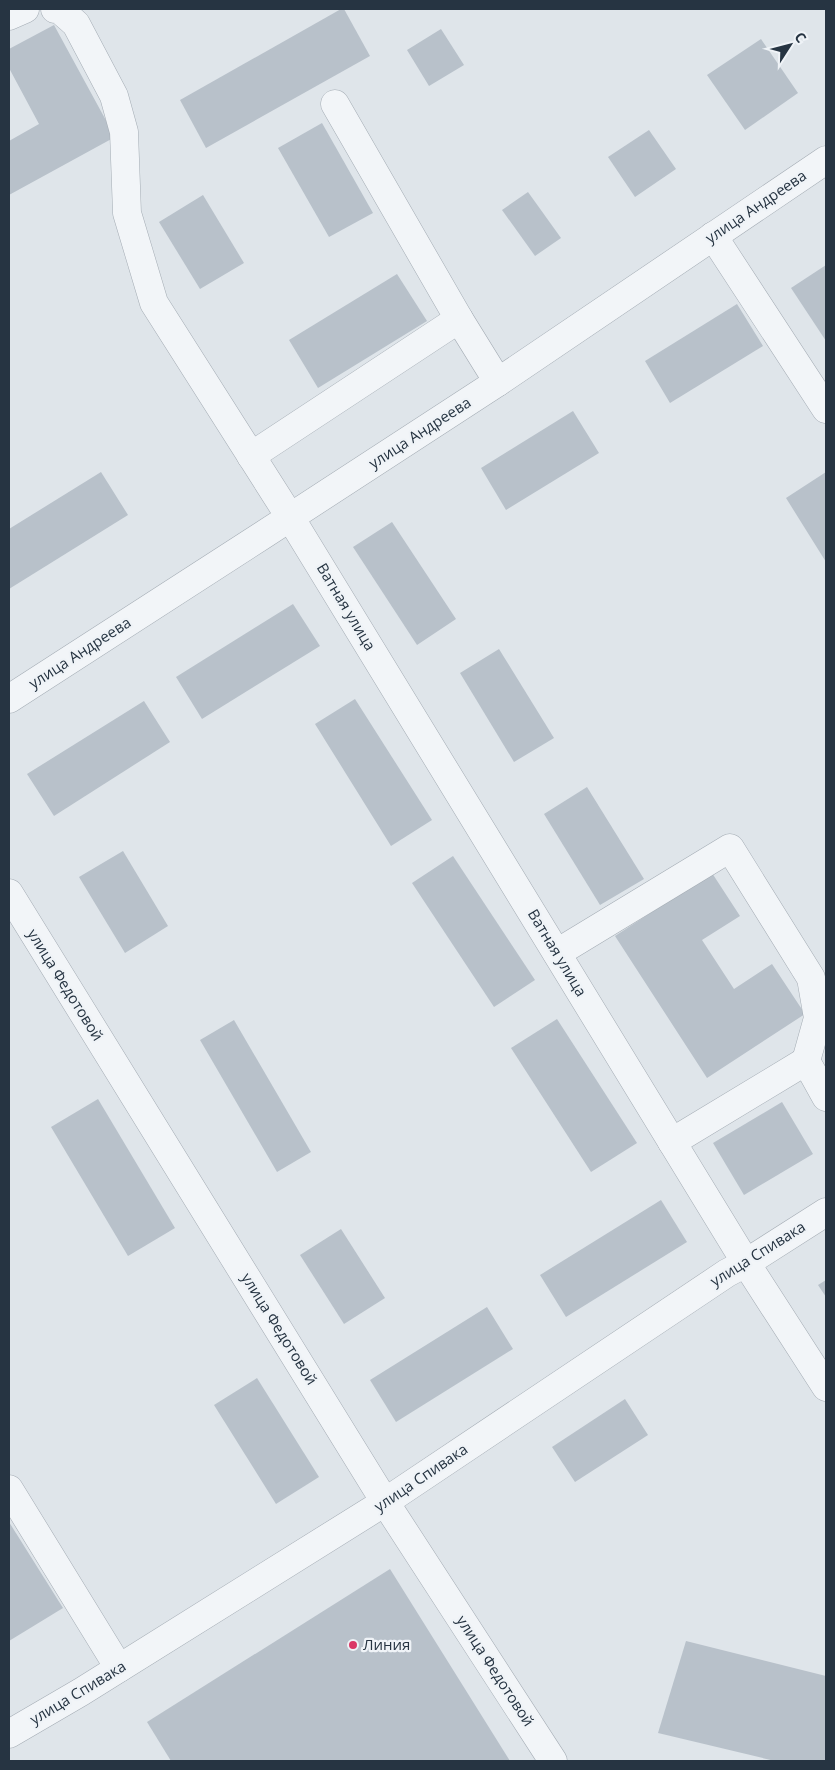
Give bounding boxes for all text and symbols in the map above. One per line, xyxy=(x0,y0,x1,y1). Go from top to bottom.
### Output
north arrow xyxy=(765,20,815,70)
text: С xyxy=(791,28,811,46)
street label: улица Андреева xyxy=(701,165,810,247)
street label: улица Андреева xyxy=(365,392,474,473)
street label: Ватная улица xyxy=(313,559,381,654)
street label: улица Андреева xyxy=(25,612,134,693)
street label: Ватная улица xyxy=(524,905,592,1000)
street label: улица Федотовой xyxy=(23,925,108,1044)
street label: улица Спивака xyxy=(706,1216,809,1290)
street label: улица Федотовой xyxy=(237,1269,322,1388)
street label: улица Спивака xyxy=(370,1439,471,1516)
street label: улица Федотовой xyxy=(452,1611,539,1730)
place label: Линия xyxy=(363,1634,410,1654)
marker: Линия xyxy=(347,1639,359,1651)
street label: улица Спивака xyxy=(26,1656,129,1729)

